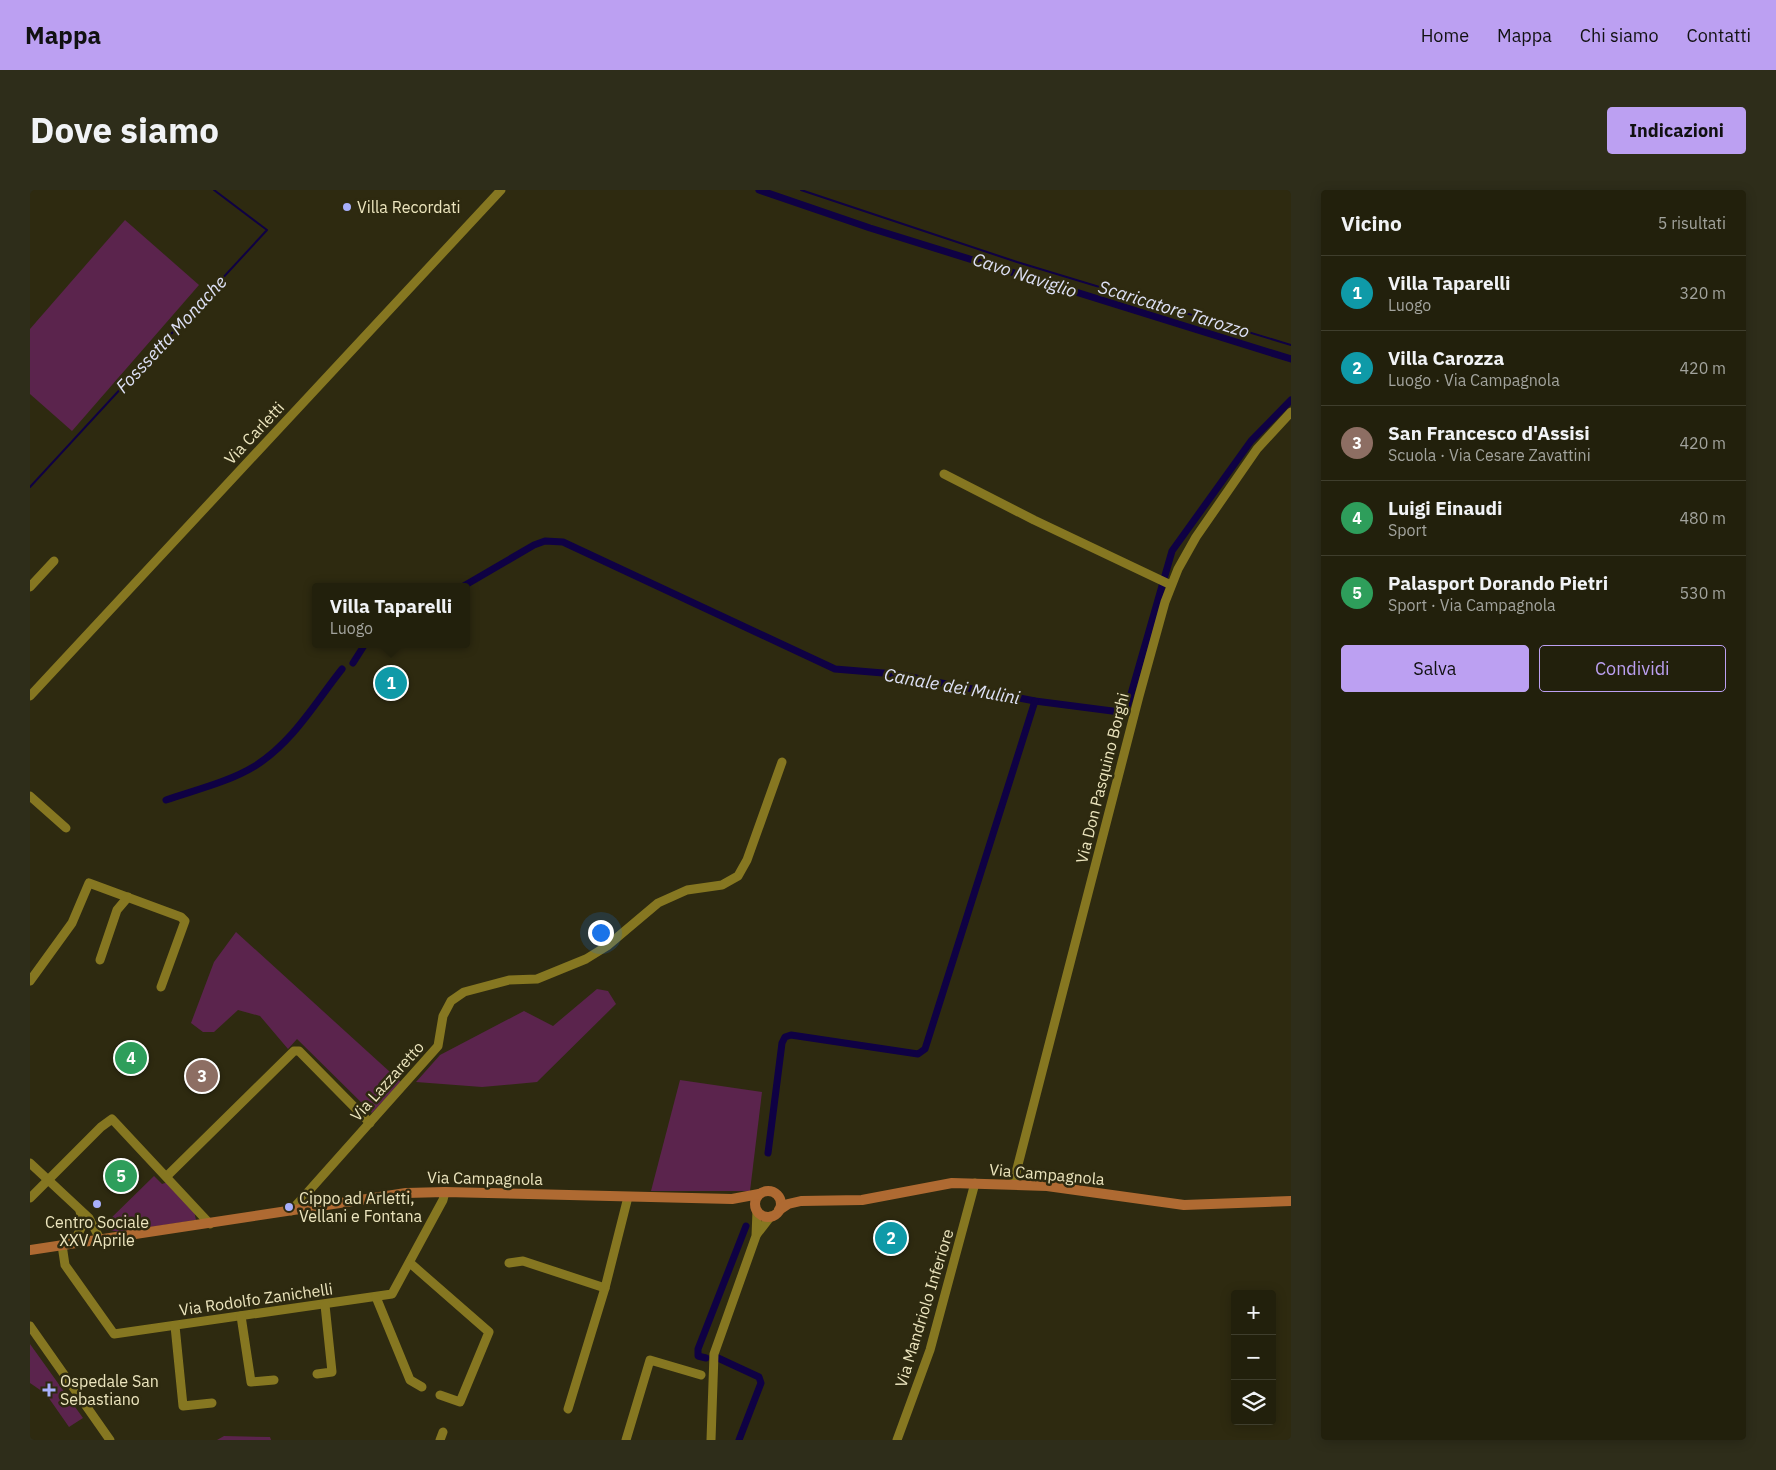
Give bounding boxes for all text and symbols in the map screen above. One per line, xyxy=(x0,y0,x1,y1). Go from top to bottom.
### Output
text: Mappa xyxy=(25,19,101,51)
text: Home xyxy=(1421,24,1469,47)
text: Mappa xyxy=(1497,24,1552,47)
text: Chi siamo xyxy=(1580,24,1659,47)
text: Contatti xyxy=(1687,24,1751,47)
text: Dove siamo xyxy=(30,107,219,153)
button: Indicazioni xyxy=(1607,107,1746,154)
place label: Villa Recordati xyxy=(357,197,461,217)
marker: Villa Recordati xyxy=(341,201,353,213)
text: Vicino xyxy=(1341,209,1402,237)
text: 5 risultati xyxy=(1658,213,1726,233)
water label: Cavo Naviglio xyxy=(970,247,1080,303)
water label: Fosssetta Monache xyxy=(111,270,231,398)
text: Villa Taparelli xyxy=(1388,271,1510,295)
water label: Scaricatore Tarozzo xyxy=(1096,275,1253,343)
text: 1 xyxy=(1352,283,1362,303)
text: 320 m xyxy=(1679,283,1726,303)
text: Luogo xyxy=(1388,295,1431,315)
text: Villa Carozza xyxy=(1388,346,1504,370)
text: 2 xyxy=(1352,358,1362,378)
text: 420 m xyxy=(1679,358,1726,378)
text: Luogo · Via Campagnola xyxy=(1388,370,1560,390)
street label: Via Carletti xyxy=(220,397,288,469)
text: San Francesco d'Assisi xyxy=(1388,421,1590,445)
text: 3 xyxy=(1352,433,1362,453)
text: 420 m xyxy=(1679,433,1726,453)
text: Scuola · Via Cesare Zavattini xyxy=(1388,445,1591,465)
text: Luigi Einaudi xyxy=(1388,496,1503,520)
text: 4 xyxy=(1352,508,1362,528)
text: 480 m xyxy=(1679,508,1726,528)
text: Sport xyxy=(1388,520,1427,540)
text: Palasport Dorando Pietri xyxy=(1388,571,1608,595)
popup xyxy=(312,583,470,648)
text: 5 xyxy=(1352,583,1362,603)
text: 530 m xyxy=(1679,583,1726,603)
text: Villa Taparelli xyxy=(330,594,452,618)
text: Sport · Via Campagnola xyxy=(1388,595,1556,615)
text: Luogo xyxy=(330,618,373,638)
button: Salva xyxy=(1341,645,1529,692)
button: Condividi xyxy=(1539,645,1726,692)
water label: Canale dei Mulini xyxy=(882,663,1022,709)
pin: 1 xyxy=(375,664,407,702)
street label: Via Don Pasquino Borghi xyxy=(1071,691,1133,865)
your location xyxy=(588,920,614,946)
street label: Via Lazzaretto xyxy=(346,1037,428,1125)
pin: 4 xyxy=(115,1039,147,1077)
pin: 3 xyxy=(186,1057,218,1095)
pin: 5 xyxy=(105,1157,137,1195)
street label: Via Campagnola xyxy=(988,1159,1106,1189)
street label: Via Campagnola xyxy=(427,1167,543,1189)
place label: Cippo ad Arletti, Vellani e Fontana xyxy=(299,1188,422,1226)
marker: Centro Sociale XXV Aprile xyxy=(91,1198,103,1210)
marker: Cippo ad Arletti, Vellani e Fontana xyxy=(283,1201,295,1213)
place label: Centro Sociale XXV Aprile xyxy=(45,1212,149,1250)
pin: 2 xyxy=(875,1219,907,1257)
street label: Via Mandriolo Inferiore xyxy=(890,1226,958,1390)
street label: Via Rodolfo Zanichelli xyxy=(178,1278,334,1320)
map controls xyxy=(1231,1290,1276,1425)
button: + xyxy=(1231,1290,1276,1335)
button: − xyxy=(1231,1335,1276,1380)
place label: Ospedale San Sebastiano xyxy=(60,1371,159,1409)
button: layers xyxy=(1231,1380,1276,1425)
marker: Ospedale San Sebastiano xyxy=(42,1383,56,1397)

